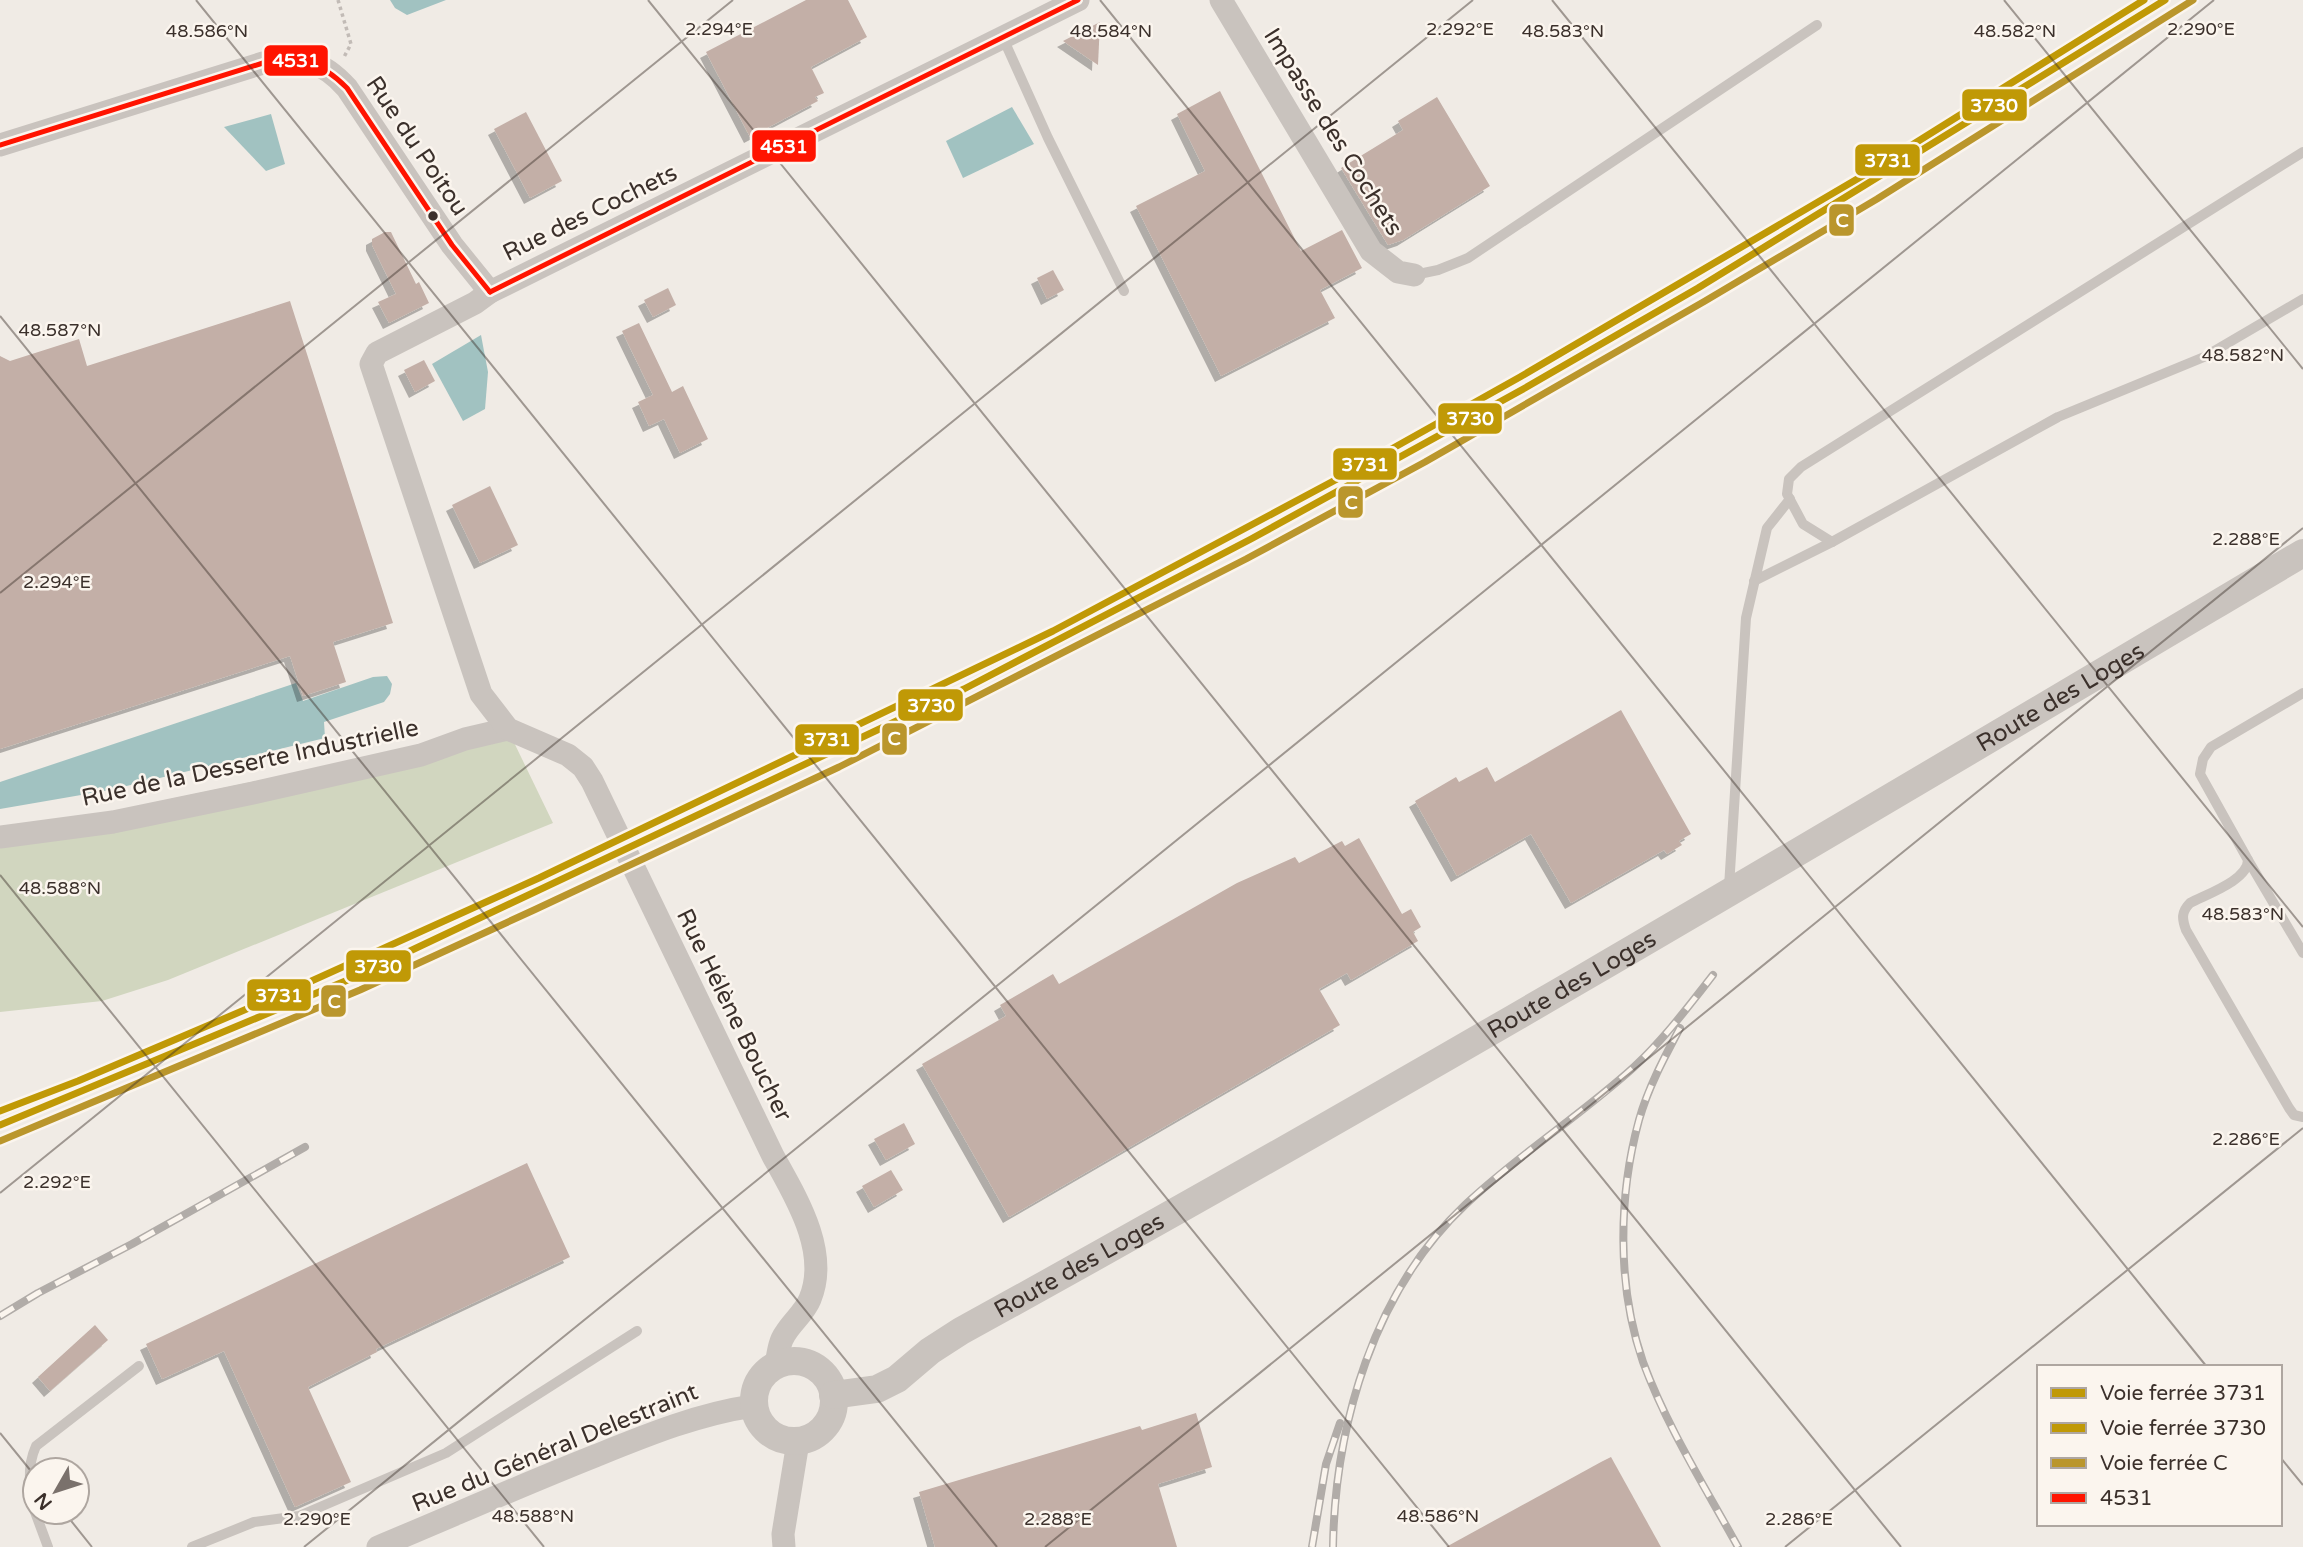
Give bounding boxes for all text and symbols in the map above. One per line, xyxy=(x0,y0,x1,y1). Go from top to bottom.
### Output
text: 2.294°E xyxy=(685,18,753,40)
text: 2.292°E xyxy=(1426,18,1494,40)
text: 2.290°E xyxy=(2167,18,2235,40)
text: 48.586°N xyxy=(166,20,248,42)
text: 48.584°N xyxy=(1070,20,1152,42)
text: 48.583°N xyxy=(1522,20,1604,42)
text: 48.582°N xyxy=(1974,20,2056,42)
street label: Impasse des Cochets xyxy=(1257,23,1409,241)
line badge: 4531 xyxy=(263,44,329,77)
text: 4531 xyxy=(272,50,320,72)
street label: Rue du Poitou xyxy=(360,71,474,221)
line badge: 3730 xyxy=(1961,88,2028,122)
text: 3730 xyxy=(1970,95,2018,117)
line badge: 4531 xyxy=(751,129,817,163)
text: 4531 xyxy=(760,136,808,158)
line badge: 3731 xyxy=(1854,143,1921,177)
text: 3731 xyxy=(1864,150,1912,172)
street label: Rue des Cochets xyxy=(498,158,682,268)
line badge: C xyxy=(1828,203,1855,237)
unlabelled marker xyxy=(426,209,440,223)
text: C xyxy=(1835,210,1849,232)
text: 48.587°N xyxy=(19,319,101,341)
text: 48.582°N xyxy=(2202,344,2284,366)
line badge: 3730 xyxy=(1437,402,1503,435)
text: 3730 xyxy=(1446,408,1494,430)
line badge: 3731 xyxy=(1332,447,1398,481)
text: 3731 xyxy=(1341,454,1389,476)
line badge: C xyxy=(1337,485,1364,519)
text: C xyxy=(1344,492,1358,514)
text: 2.288°E xyxy=(2212,528,2280,550)
text: 2.294°E xyxy=(23,571,91,593)
street label: Route des Loges xyxy=(1971,636,2150,758)
line badge: 3730 xyxy=(897,688,964,722)
text: 3730 xyxy=(907,695,955,717)
street label: Rue de la Desserte Industrielle xyxy=(79,713,421,813)
line badge: C xyxy=(881,722,908,756)
line badge: 3731 xyxy=(794,723,860,756)
text: C xyxy=(887,728,901,750)
text: 3731 xyxy=(803,729,851,751)
text: 48.588°N xyxy=(19,877,101,899)
text: 48.583°N xyxy=(2202,903,2284,925)
street label: Rue Hélène Boucher xyxy=(670,904,798,1127)
street label: Route des Loges xyxy=(1482,924,1661,1045)
line badge: 3730 xyxy=(345,949,412,983)
text: 3730 xyxy=(354,956,402,978)
line badge: 3731 xyxy=(246,978,312,1012)
line badge: C xyxy=(320,984,347,1018)
text: 3731 xyxy=(255,985,303,1007)
text: C xyxy=(327,991,341,1013)
text: 2.286°E xyxy=(2212,1128,2280,1150)
text: 2.292°E xyxy=(23,1171,91,1193)
street label: Route des Loges xyxy=(989,1206,1169,1324)
legend xyxy=(2037,1365,2282,1526)
street label: Rue du Général Delestraint xyxy=(408,1377,702,1519)
text: Voie ferrée 3731 xyxy=(2100,1381,2266,1406)
text: Voie ferrée 3730 xyxy=(2100,1416,2266,1441)
text: Voie ferrée C xyxy=(2100,1451,2228,1476)
north arrow xyxy=(21,1456,91,1526)
text: 4531 xyxy=(2100,1486,2153,1511)
text: N xyxy=(30,1488,57,1514)
text: 48.588°N xyxy=(492,1505,574,1527)
text: 48.586°N xyxy=(1397,1505,1479,1527)
text: 2.290°E xyxy=(283,1508,351,1530)
text: 2.288°E xyxy=(1024,1508,1092,1530)
text: 2.286°E xyxy=(1765,1508,1833,1530)

